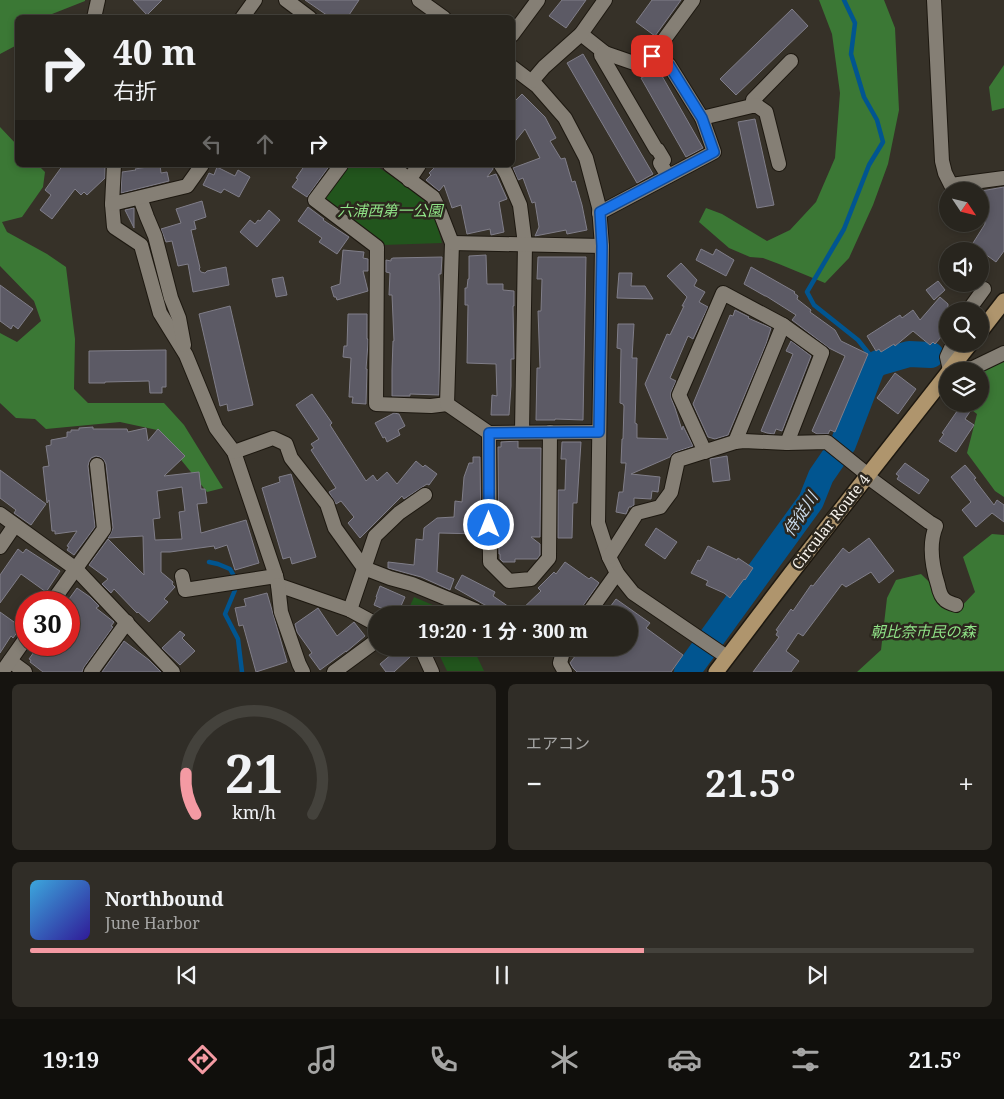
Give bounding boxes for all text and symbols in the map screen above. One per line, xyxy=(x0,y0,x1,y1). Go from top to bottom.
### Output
text: 40 m xyxy=(113,28,196,75)
icon: right xyxy=(30,35,95,100)
pin xyxy=(631,35,673,77)
icon: arrive xyxy=(638,42,666,70)
text: 右折 xyxy=(113,75,157,105)
icon: left xyxy=(198,130,226,158)
icon: ahead xyxy=(251,130,279,158)
icon: right xyxy=(304,130,332,158)
north arrow xyxy=(939,182,989,232)
map controls xyxy=(939,182,989,412)
park label: 六浦西第一公園 xyxy=(337,200,444,220)
button: sound xyxy=(939,242,989,292)
button: search xyxy=(939,302,989,352)
button: layers xyxy=(939,362,989,412)
street label: Circular Route 4 xyxy=(787,469,874,573)
water label: 侍従川 xyxy=(778,486,823,540)
position arrow xyxy=(462,498,514,550)
speed limit sign: 30 xyxy=(15,591,80,656)
text: 19:20 · 1 分 · 300 m xyxy=(418,618,588,644)
park label: 朝比奈市民の森 xyxy=(870,621,977,641)
text: エアコン xyxy=(526,732,590,754)
text: 21 xyxy=(225,737,283,808)
text: 21.5° xyxy=(705,756,796,808)
text: − xyxy=(526,764,542,802)
text: + xyxy=(958,764,974,802)
text: km/h xyxy=(232,800,276,824)
text: Northbound xyxy=(105,886,224,912)
text: June Harbor xyxy=(105,912,200,934)
icon: previous xyxy=(173,961,201,989)
icon: pause xyxy=(488,961,516,989)
icon: next xyxy=(803,961,831,989)
icon: directions xyxy=(185,1042,220,1077)
icon: music xyxy=(305,1042,340,1077)
icon: phone xyxy=(426,1042,461,1077)
icon: climate xyxy=(547,1042,582,1077)
icon: car xyxy=(667,1042,702,1077)
icon: filters xyxy=(788,1042,823,1077)
text: 19:19 xyxy=(43,1044,99,1074)
text: 21.5° xyxy=(909,1044,961,1074)

